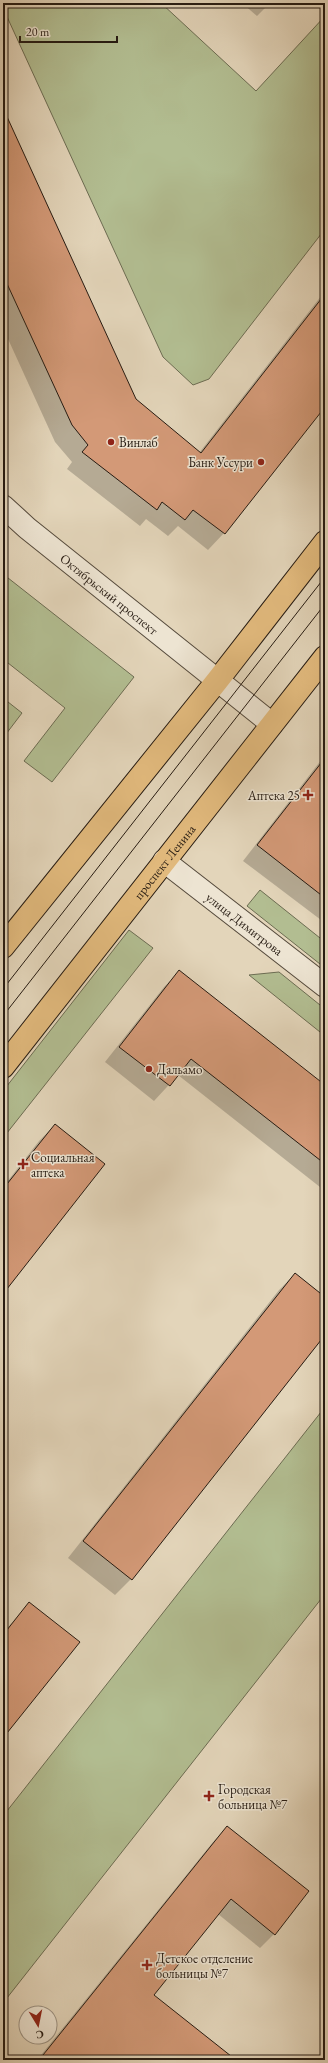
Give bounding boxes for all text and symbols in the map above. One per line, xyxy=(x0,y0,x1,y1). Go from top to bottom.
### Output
scale bar xyxy=(20,18,117,44)
text: 20 m xyxy=(26,24,50,40)
place label: Винлаб xyxy=(119,434,158,451)
marker: Винлаб xyxy=(106,437,116,447)
place label: Банк Уссури xyxy=(188,454,253,471)
marker: Банк Уссури xyxy=(256,457,266,467)
street label: Октябрьский проспект xyxy=(57,549,162,639)
place label: Аптека 25 xyxy=(247,787,300,804)
marker: Аптека 25 xyxy=(303,790,313,800)
street label: проспект Ленина xyxy=(130,820,199,903)
street label: улица Димитрова xyxy=(203,888,287,959)
place label: Дальамо xyxy=(157,1061,202,1078)
marker: Дальамо xyxy=(144,1064,154,1074)
place label: Социальная аптека xyxy=(31,1149,95,1181)
marker: Социальная аптека xyxy=(18,1159,28,1169)
place label: Городская больница №7 xyxy=(218,1781,288,1813)
marker: Городская больница №7 xyxy=(203,1790,215,1802)
place label: Детское отделение больницы №7 xyxy=(156,1950,253,1982)
marker: Детское отделение больницы №7 xyxy=(141,1959,153,1971)
north arrow xyxy=(18,2005,58,2045)
text: С xyxy=(34,2027,45,2042)

